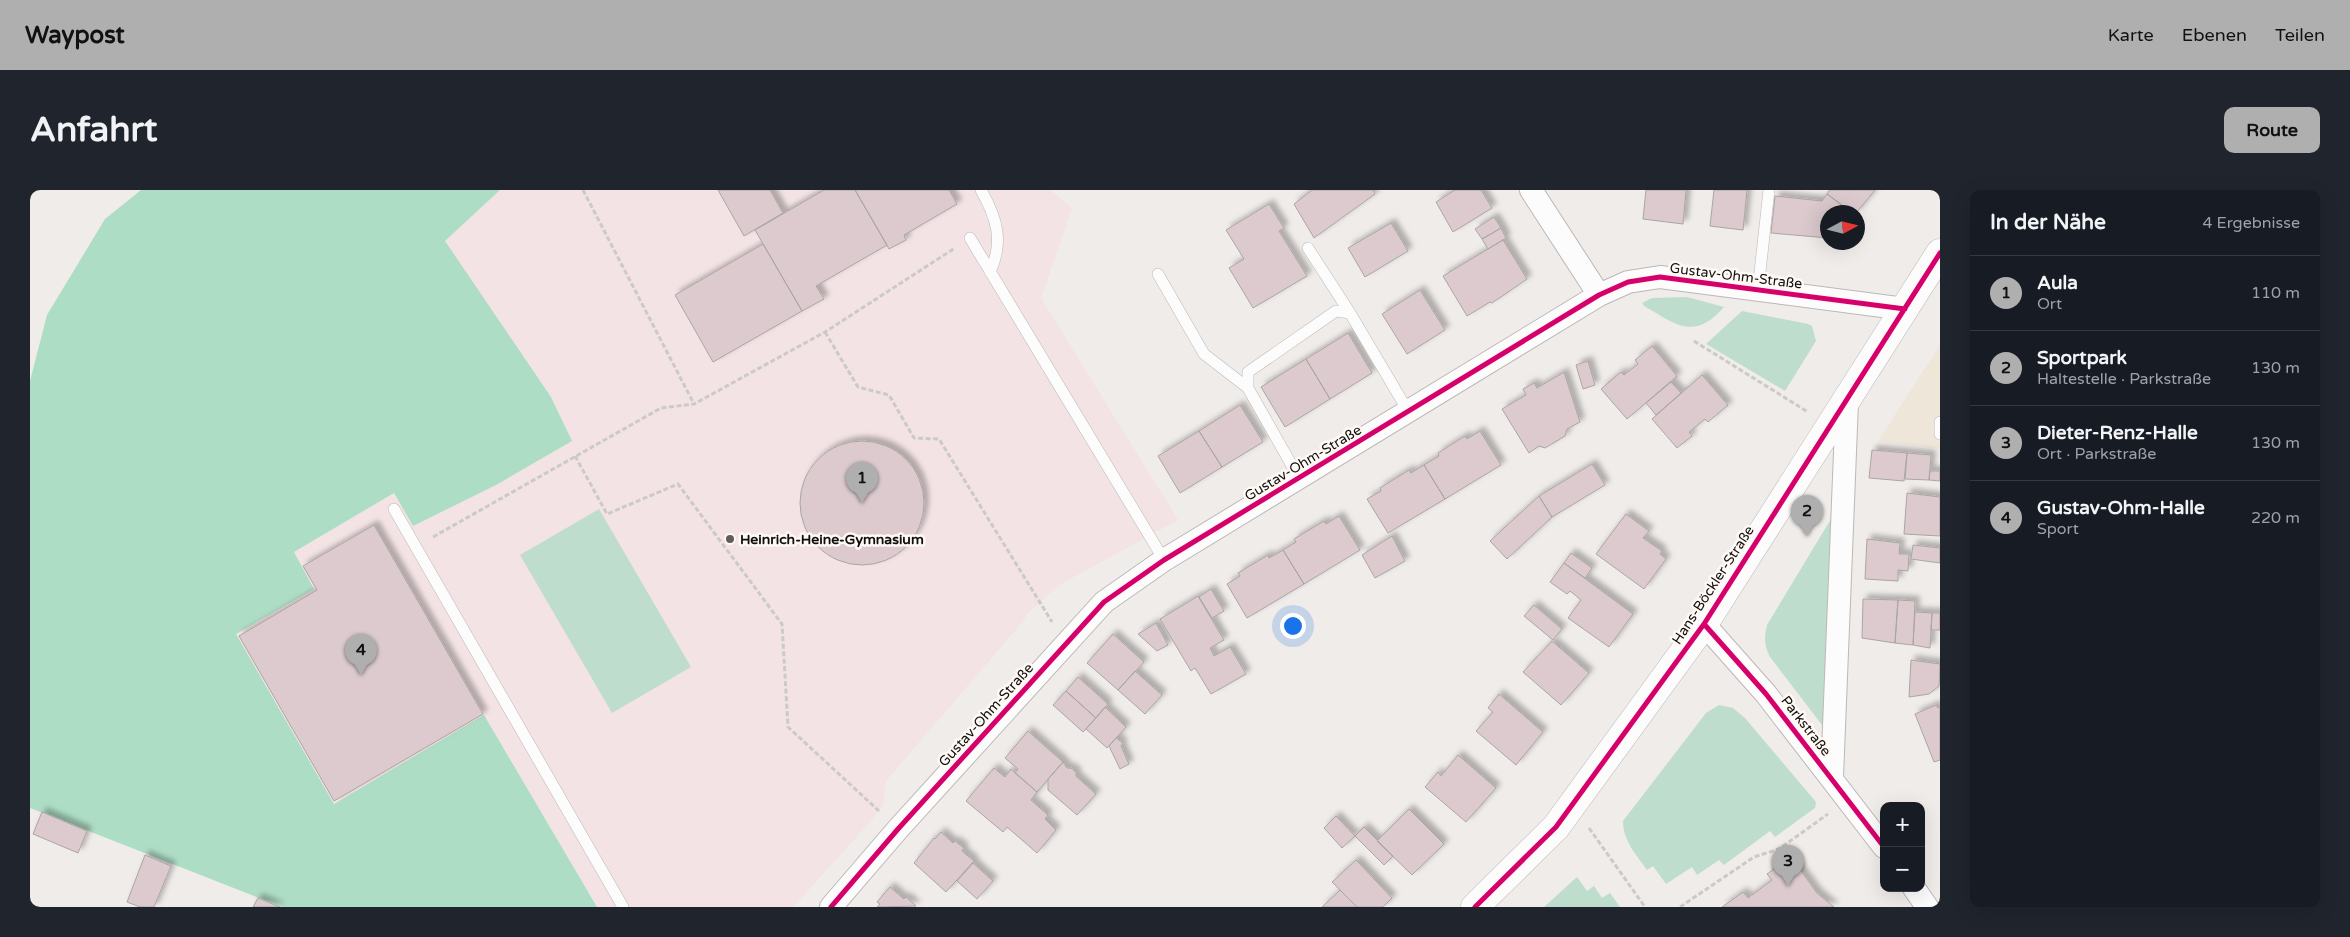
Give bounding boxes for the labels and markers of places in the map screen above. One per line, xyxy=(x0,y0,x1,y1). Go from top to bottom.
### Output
pin: 1 xyxy=(846,462,878,503)
pin: 2 xyxy=(1791,495,1823,536)
place label: Heinrich-Heine-Gymnasium xyxy=(740,531,924,548)
marker: Heinrich-Heine-Gymnasium xyxy=(724,533,736,545)
pin: 4 xyxy=(345,634,377,675)
pin: 3 xyxy=(1772,845,1804,886)

